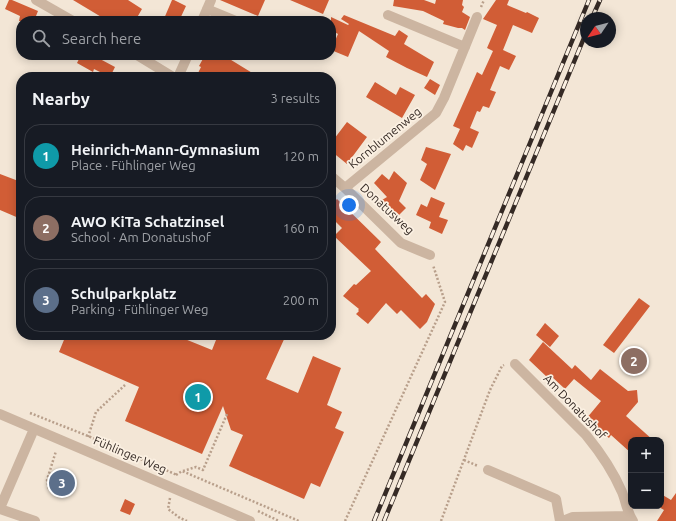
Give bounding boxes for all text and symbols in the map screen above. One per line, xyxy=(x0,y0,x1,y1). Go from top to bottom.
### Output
north arrow xyxy=(580,12,616,48)
search box xyxy=(16,16,336,60)
icon: search xyxy=(30,27,52,49)
text: Search here xyxy=(62,30,141,47)
text: Nearby xyxy=(32,89,90,108)
text: 3 results xyxy=(270,91,320,105)
street label: Kornblumenweg xyxy=(346,104,423,171)
text: Heinrich-Mann-Gymnasium xyxy=(71,141,260,158)
text: 1 xyxy=(42,149,50,163)
text: 120 m xyxy=(283,149,319,163)
text: Place · Fühlinger Weg xyxy=(71,158,196,172)
street label: Donatusweg xyxy=(358,181,417,237)
your location xyxy=(339,195,359,215)
text: AWO KiTa Schatzinsel xyxy=(71,213,224,230)
text: 2 xyxy=(42,221,50,235)
text: 160 m xyxy=(283,221,319,235)
text: School · Am Donatushof xyxy=(71,230,211,244)
text: Schulparkplatz xyxy=(71,285,176,302)
text: 3 xyxy=(42,293,50,307)
text: 200 m xyxy=(283,293,319,307)
text: Parking · Fühlinger Weg xyxy=(71,302,209,316)
pin: 2 xyxy=(621,346,647,376)
street label: Am Donatushof xyxy=(541,372,610,442)
pin: 1 xyxy=(185,382,211,412)
street label: Fühlinger Weg xyxy=(92,433,169,476)
map controls xyxy=(628,437,664,509)
button: + xyxy=(628,437,664,473)
pin: 3 xyxy=(49,468,75,498)
button: − xyxy=(628,473,664,509)

